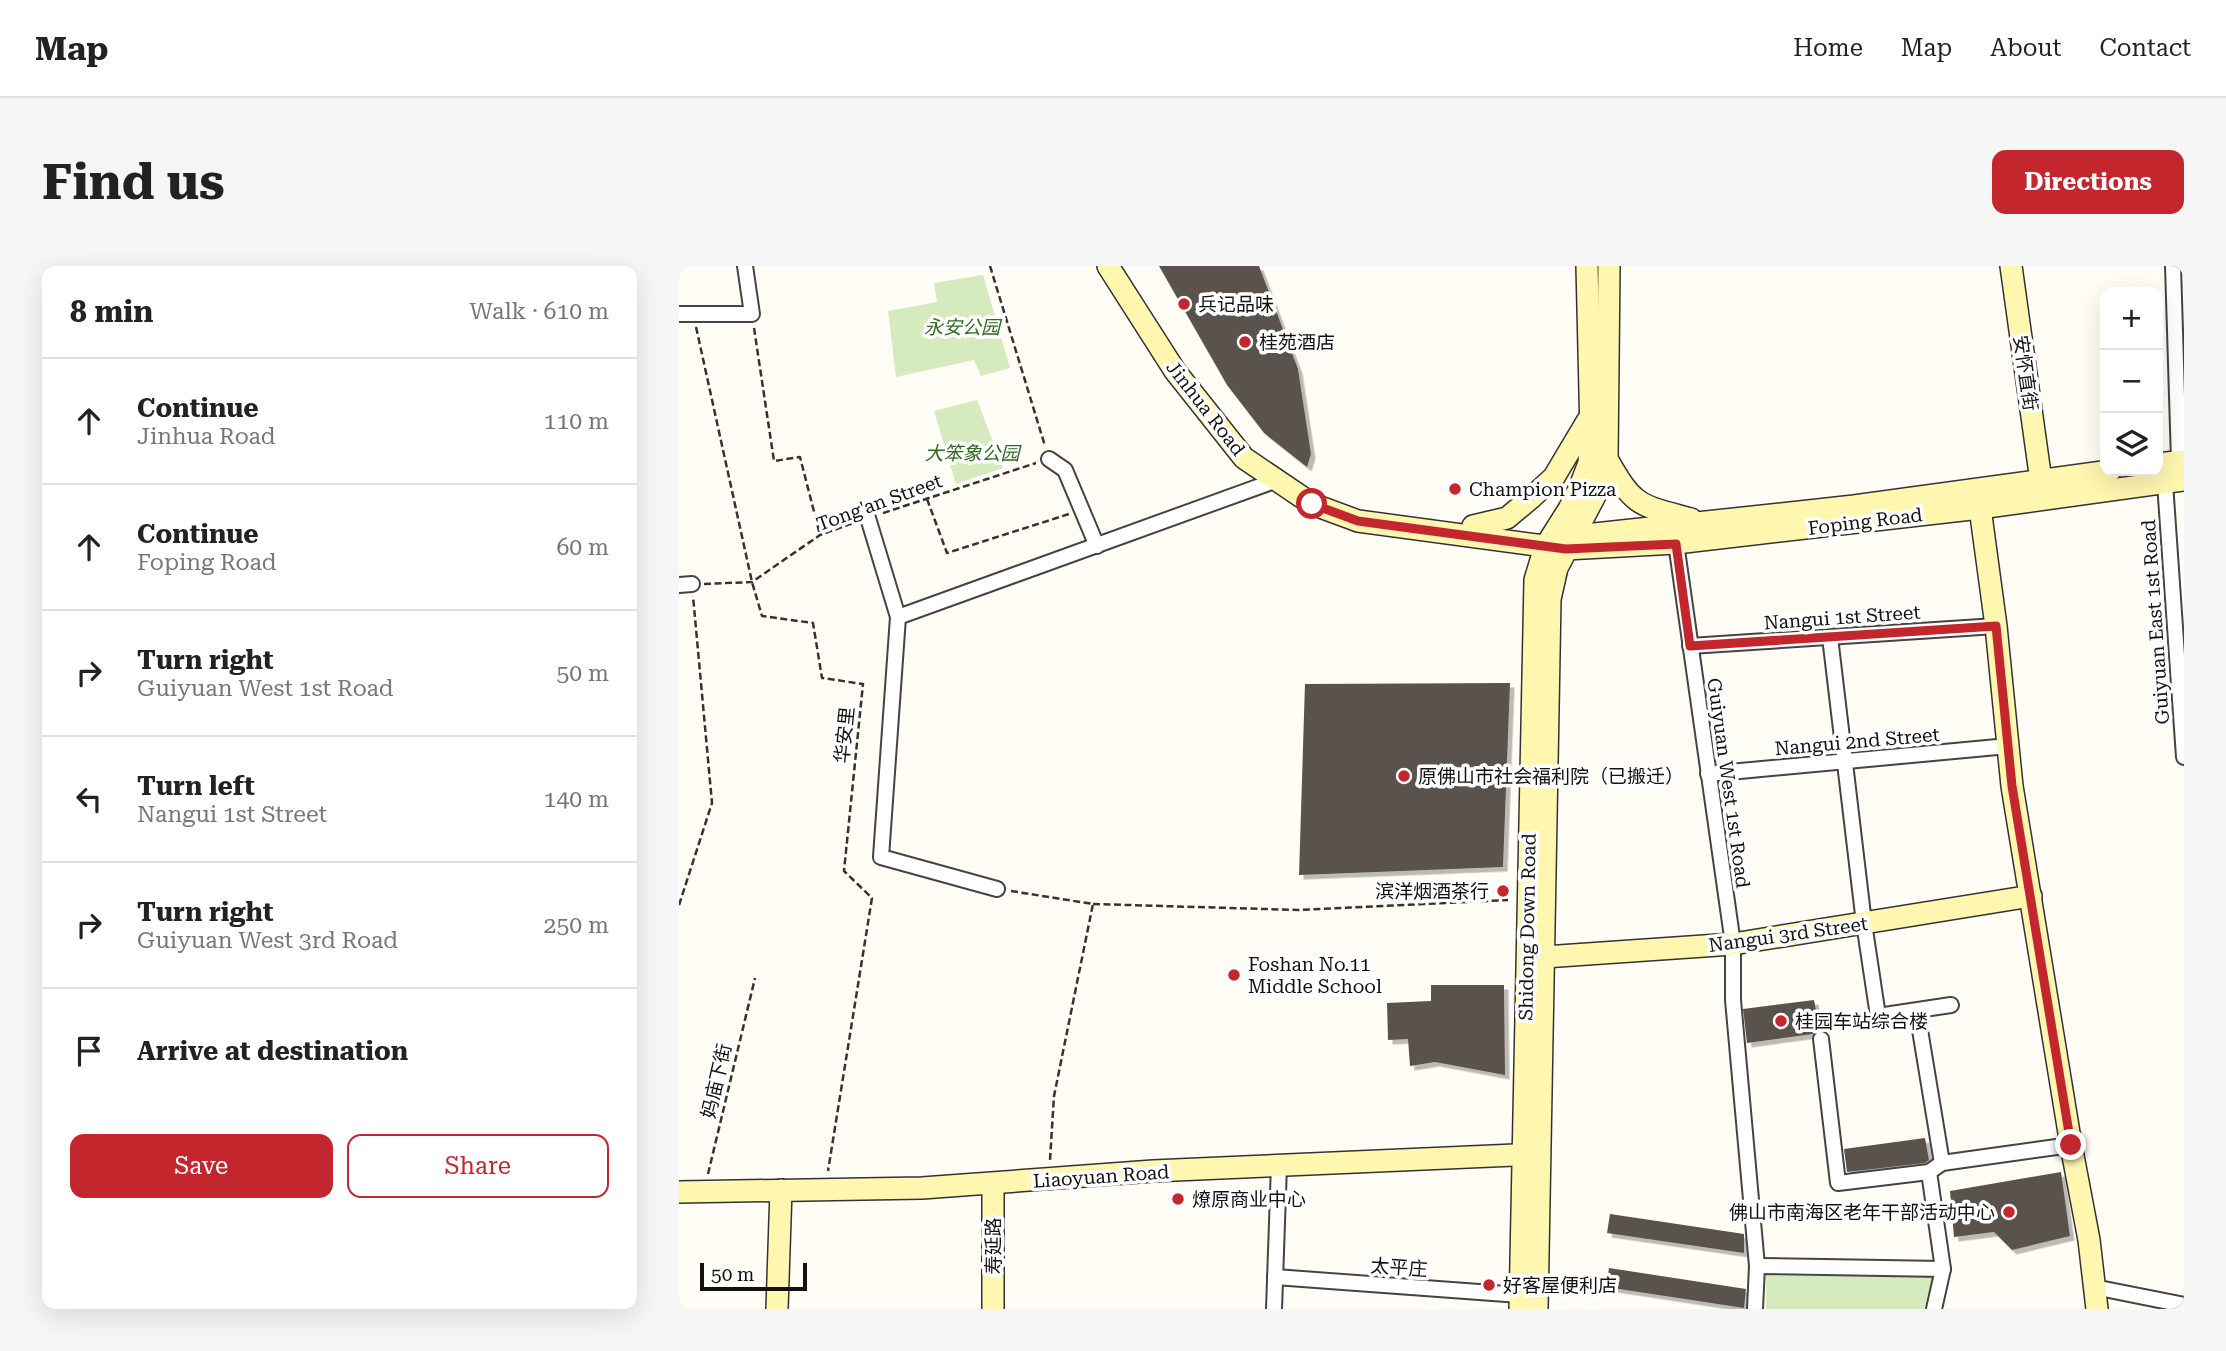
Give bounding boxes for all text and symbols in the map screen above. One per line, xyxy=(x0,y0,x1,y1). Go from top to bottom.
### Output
text: Map xyxy=(35,29,109,68)
text: Home xyxy=(1793,34,1863,62)
text: Map xyxy=(1901,34,1952,62)
text: About xyxy=(1990,34,2061,62)
text: Contact xyxy=(2099,34,2191,62)
button: Directions xyxy=(1992,150,2184,214)
text: Find us xyxy=(42,154,225,211)
map controls xyxy=(2100,287,2163,476)
button: + xyxy=(2100,287,2163,350)
place label: 兵记品味 xyxy=(1198,293,1274,316)
text: 8 min xyxy=(70,294,153,329)
marker: 兵记品味 xyxy=(1176,296,1192,312)
text: Walk · 610 m xyxy=(470,298,609,325)
park label: 永安公园 xyxy=(924,316,1003,339)
place label: 桂苑酒店 xyxy=(1259,331,1335,354)
marker: 桂苑酒店 xyxy=(1237,334,1253,350)
street label: 安怀直街 xyxy=(2009,334,2042,412)
button: − xyxy=(2100,350,2163,413)
street label: Jinhua Road xyxy=(1161,356,1250,461)
text: Continue xyxy=(137,393,259,423)
icon: ahead xyxy=(70,402,108,440)
text: 110 m xyxy=(544,408,609,435)
button: layers xyxy=(2100,413,2163,476)
text: Jinhua Road xyxy=(137,423,276,450)
park label: 大笨象公园 xyxy=(924,442,1022,465)
street label: Tong'an Street xyxy=(813,469,945,536)
place label: Champion Pizza xyxy=(1469,478,1617,501)
marker: Champion Pizza xyxy=(1447,481,1463,497)
route start xyxy=(1296,488,1327,519)
street label: Foping Road xyxy=(1806,503,1924,540)
text: Continue xyxy=(137,519,259,549)
street label: Guiyuan East 1st Road xyxy=(2137,519,2174,725)
icon: ahead xyxy=(70,528,108,566)
text: 60 m xyxy=(556,534,609,561)
text: Foping Road xyxy=(137,549,277,576)
street label: Nangui 1st Street xyxy=(1763,601,1921,634)
text: Turn right xyxy=(137,645,273,675)
icon: right xyxy=(70,654,108,692)
text: 50 m xyxy=(556,660,609,687)
text: Guiyuan West 1st Road xyxy=(137,675,394,702)
street label: Guiyuan West 1st Road xyxy=(1702,677,1755,890)
street label: 华安里 xyxy=(830,705,859,765)
street label: Nangui 2nd Street xyxy=(1774,723,1940,760)
place label: 原佛山市社会福利院（已搬迁） xyxy=(1418,765,1684,788)
marker: 原佛山市社会福利院（已搬迁） xyxy=(1396,768,1412,784)
text: Turn left xyxy=(137,771,255,801)
icon: left xyxy=(70,780,108,818)
text: 140 m xyxy=(544,786,609,813)
text: Nangui 1st Street xyxy=(137,801,327,828)
street label: Shidong Down Road xyxy=(1514,833,1541,1021)
place label: 滨洋烟酒茶行 xyxy=(1375,880,1489,903)
marker: 滨洋烟酒茶行 xyxy=(1495,883,1511,899)
text: Turn right xyxy=(137,897,273,927)
icon: right xyxy=(70,906,108,944)
text: 250 m xyxy=(544,912,609,939)
street label: Nangui 3rd Street xyxy=(1707,912,1869,957)
text: Guiyuan West 3rd Road xyxy=(137,927,398,954)
place label: Foshan No.11 Middle School xyxy=(1248,953,1382,998)
marker: Foshan No.11 Middle School xyxy=(1226,967,1242,983)
place label: 桂园车站综合楼 xyxy=(1795,1010,1928,1033)
marker: 桂园车站综合楼 xyxy=(1773,1013,1789,1029)
icon: arrive xyxy=(70,1032,108,1070)
text: Arrive at destination xyxy=(137,1036,408,1066)
street label: 妈庙下街 xyxy=(697,1041,736,1121)
route end xyxy=(2055,1129,2086,1160)
button: Save xyxy=(70,1134,333,1198)
button: Share xyxy=(347,1134,609,1198)
street label: Liaoyuan Road xyxy=(1032,1160,1170,1193)
place label: 燎原商业中心 xyxy=(1192,1188,1306,1211)
marker: 燎原商业中心 xyxy=(1170,1191,1186,1207)
place label: 佛山市南海区老年干部活动中心 xyxy=(1729,1201,1995,1224)
marker: 佛山市南海区老年干部活动中心 xyxy=(2001,1204,2017,1220)
street label: 寿延路 xyxy=(982,1217,1005,1275)
street label: 太平庄 xyxy=(1370,1254,1428,1281)
scale bar xyxy=(700,1260,807,1292)
text: 50 m xyxy=(711,1263,754,1286)
place label: 好客屋便利店 xyxy=(1503,1274,1617,1297)
marker: 好客屋便利店 xyxy=(1481,1277,1497,1293)

